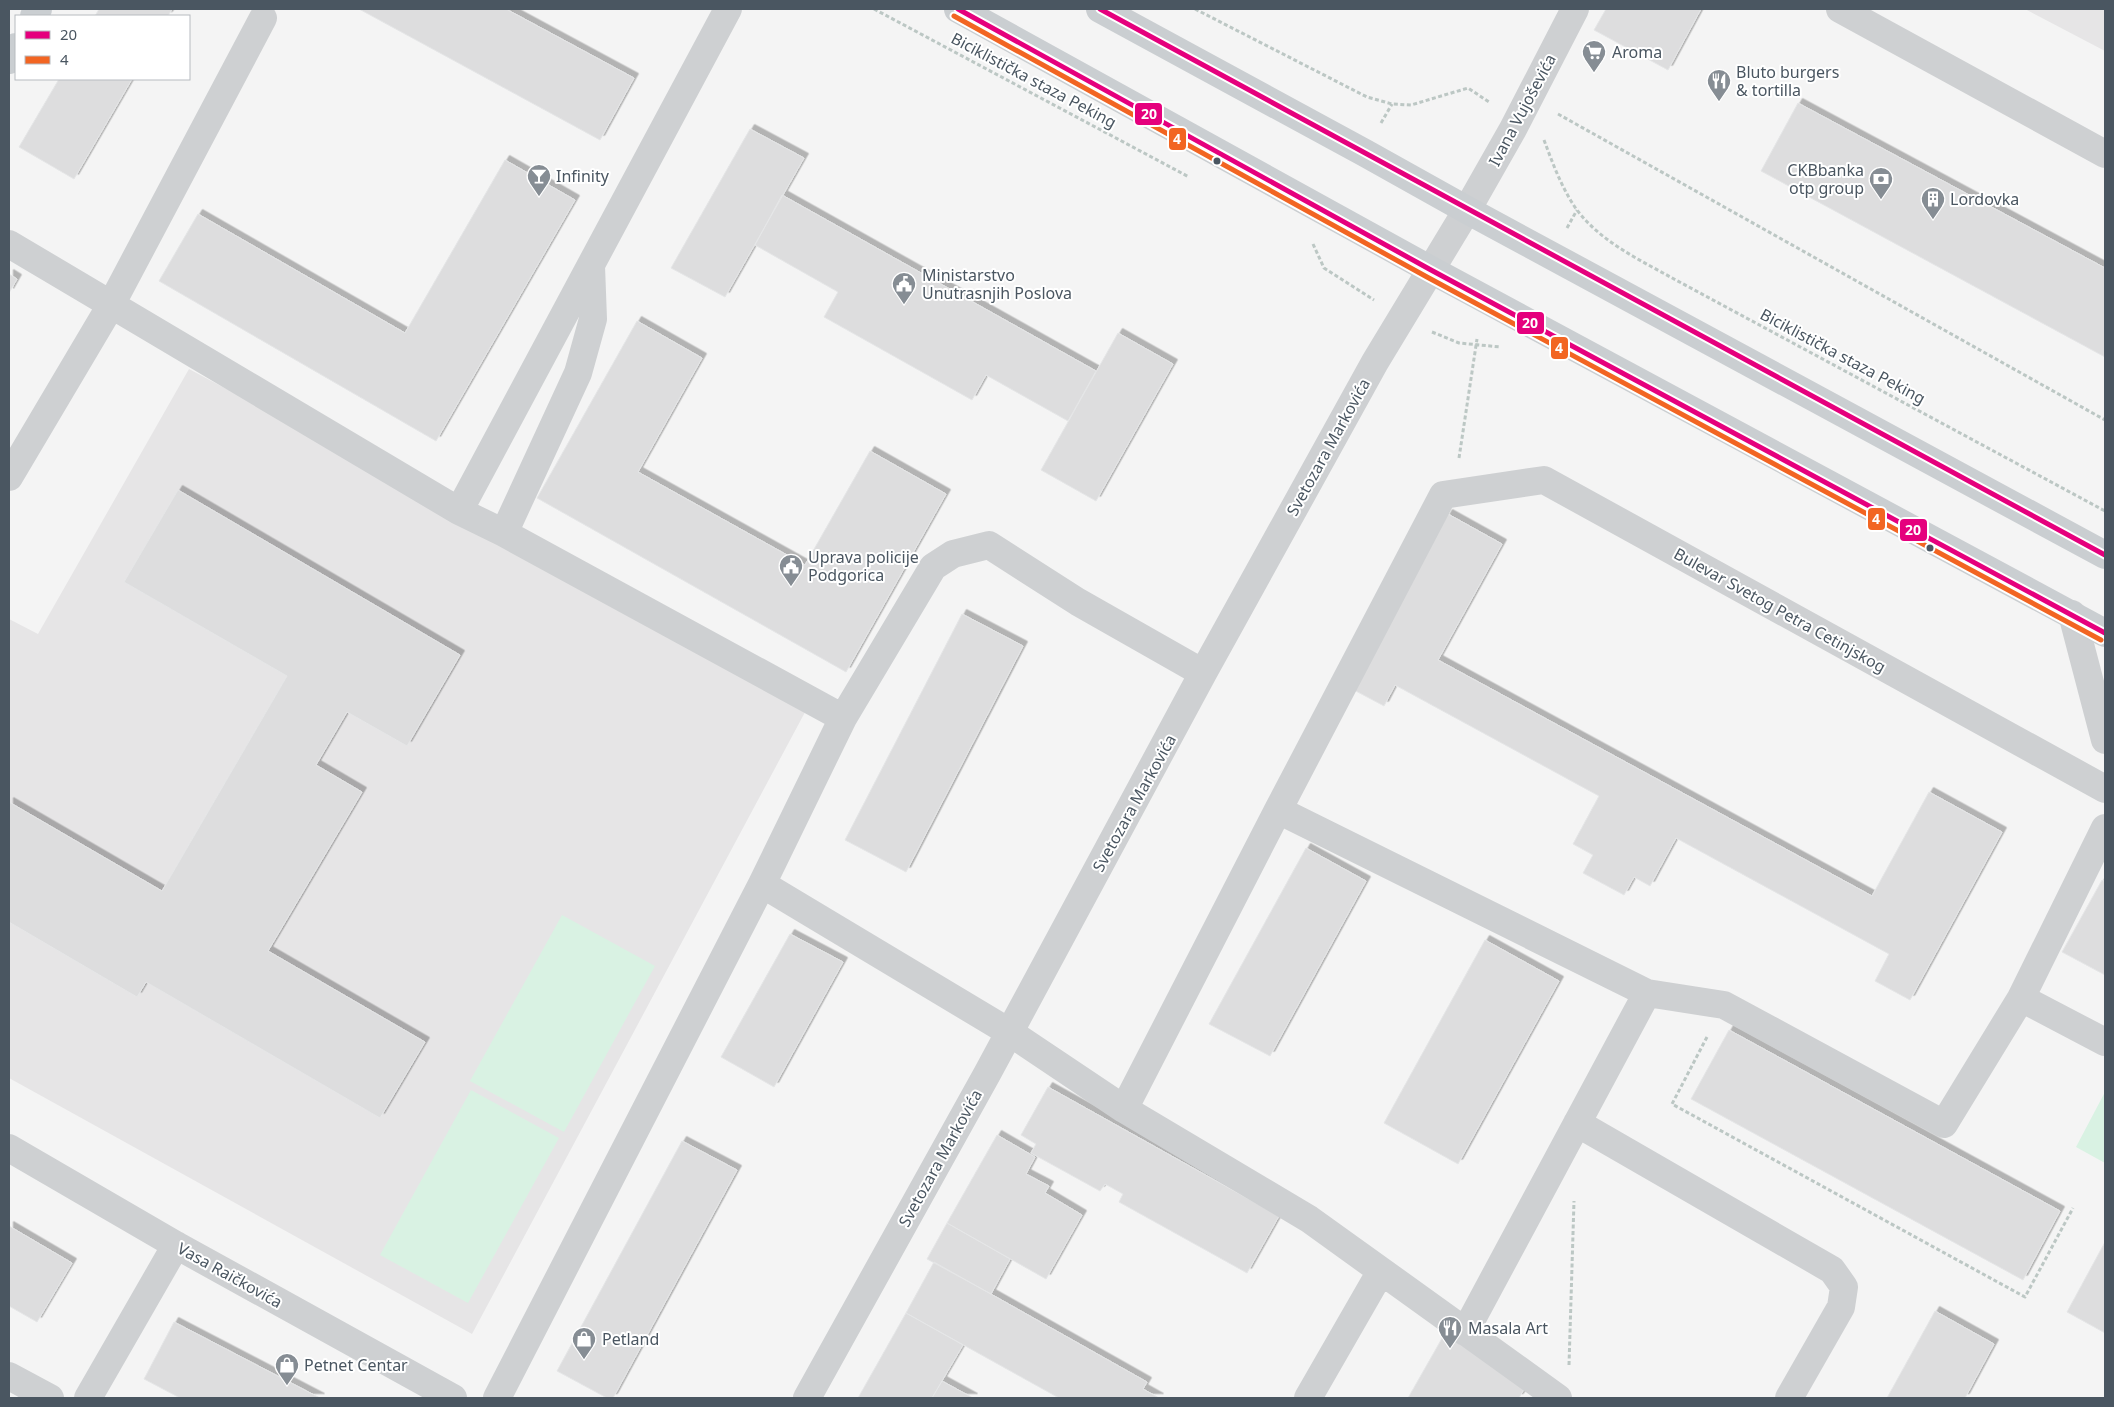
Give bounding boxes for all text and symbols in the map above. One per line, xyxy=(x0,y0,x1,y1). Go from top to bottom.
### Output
legend xyxy=(15,15,190,80)
text: 20 xyxy=(60,24,77,44)
street label: Biciklistička staza Peking xyxy=(947,27,1121,133)
supermarket icon: Aroma xyxy=(1581,39,1607,73)
place label: Aroma xyxy=(1612,41,1662,63)
text: 4 xyxy=(60,49,69,69)
street label: Ivana Vujoševića xyxy=(1483,50,1561,170)
place label: Bluto burgers & tortilla xyxy=(1736,61,1839,101)
restaurant icon: Bluto burgers & tortilla xyxy=(1706,68,1732,102)
line badge: 20 xyxy=(1134,102,1163,126)
text: 20 xyxy=(1141,104,1157,123)
line badge: 4 xyxy=(1168,127,1187,151)
text: 4 xyxy=(1173,129,1181,148)
unlabelled marker xyxy=(1212,156,1222,166)
place label: CKBbanka otp group xyxy=(1787,159,1864,199)
bar icon: Infinity xyxy=(526,163,552,197)
place label: Infinity xyxy=(556,165,610,187)
bank icon: CKBbanka otp group xyxy=(1868,166,1894,200)
building icon: Lordovka xyxy=(1920,186,1946,220)
place label: Lordovka xyxy=(1950,188,2019,210)
place label: Ministarstvo Unutrasnjih Poslova xyxy=(922,264,1072,304)
public building icon: Ministarstvo Unutrasnjih Poslova xyxy=(891,271,917,305)
street label: Biciklistička staza Peking xyxy=(1756,303,1930,409)
line badge: 20 xyxy=(1516,311,1545,335)
text: 20 xyxy=(1522,313,1538,332)
line badge: 4 xyxy=(1550,336,1569,360)
text: 4 xyxy=(1555,338,1563,357)
street label: Svetozara Markovića xyxy=(1281,374,1375,520)
line badge: 4 xyxy=(1867,507,1886,531)
text: 4 xyxy=(1872,509,1880,528)
line badge: 20 xyxy=(1899,518,1928,542)
text: 20 xyxy=(1905,520,1921,539)
street label: Bulevar Svetog Petra Cetinjskog xyxy=(1670,542,1890,678)
unlabelled marker xyxy=(1925,543,1935,553)
place label: Uprava policije Podgorica xyxy=(808,546,919,586)
public building icon: Uprava policije Podgorica xyxy=(778,553,804,587)
street label: Svetozara Markovića xyxy=(1087,730,1181,876)
street label: Svetozara Markovića xyxy=(893,1085,987,1231)
street label: Vasa Raičkovića xyxy=(174,1237,286,1313)
restaurant icon: Masala Art xyxy=(1437,1315,1463,1349)
place label: Masala Art xyxy=(1468,1317,1548,1339)
shop icon: Petland xyxy=(571,1326,597,1360)
place label: Petland xyxy=(602,1328,659,1350)
shop icon: Petnet Centar xyxy=(274,1352,300,1386)
place label: Petnet Centar xyxy=(304,1354,408,1376)

